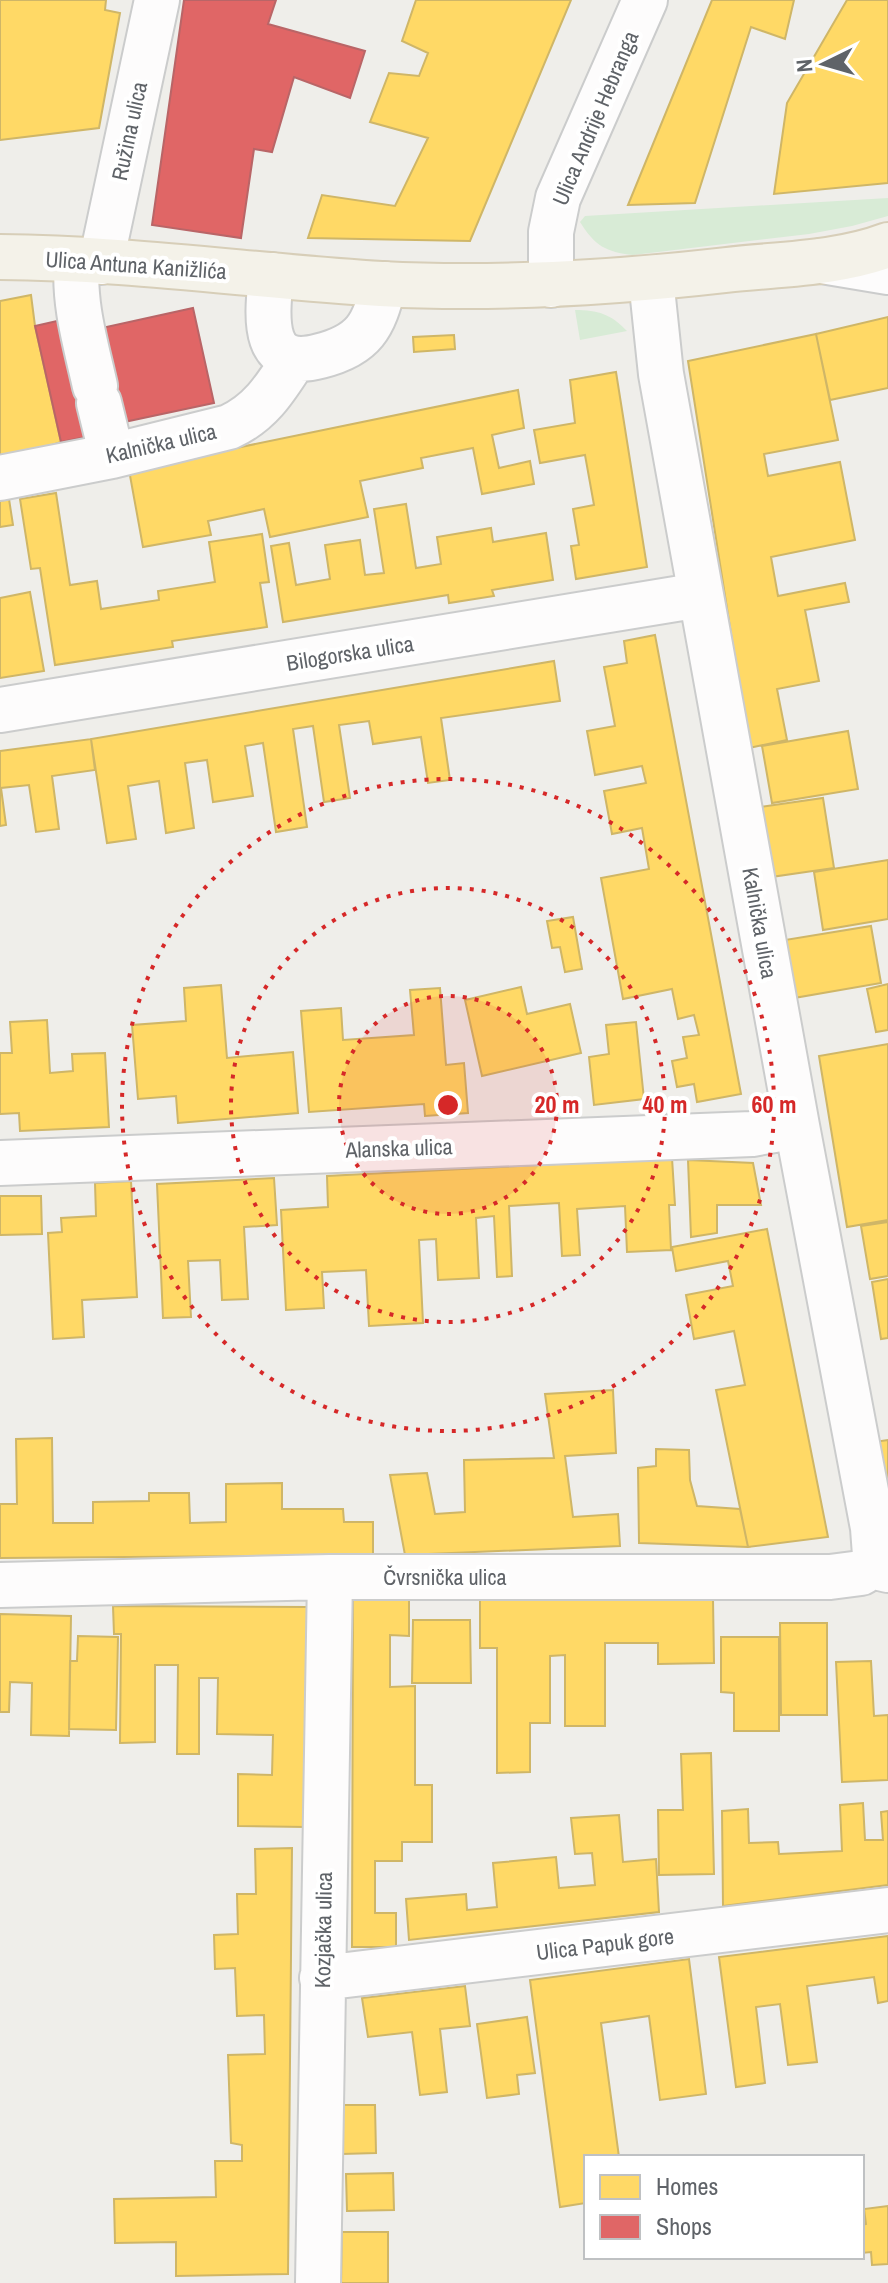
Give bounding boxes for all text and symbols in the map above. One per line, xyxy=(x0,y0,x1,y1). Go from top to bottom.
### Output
north arrow xyxy=(784,24,864,104)
street label: Ulica Andrije Hebranga xyxy=(545,26,645,210)
text: N xyxy=(789,58,820,74)
street label: Ružina ulica xyxy=(104,79,154,183)
street label: Ulica Antuna Kanižlića xyxy=(44,244,228,286)
street label: Kalnička ulica xyxy=(103,416,219,470)
street label: Bilogorska ulica xyxy=(284,628,416,678)
street label: Kalnička ulica xyxy=(735,865,785,981)
text: 20 m xyxy=(535,1088,579,1120)
text: 40 m xyxy=(643,1088,687,1120)
text: 60 m xyxy=(752,1088,796,1120)
centre of rings xyxy=(434,1091,462,1119)
street label: Alanska ulica xyxy=(344,1131,453,1165)
street label: Čvrsnička ulica xyxy=(383,1562,507,1592)
street label: Kozjačka ulica xyxy=(307,1872,339,1988)
street label: Ulica Papuk gore xyxy=(534,1921,676,1967)
legend xyxy=(584,2155,864,2259)
text: Homes xyxy=(656,2170,718,2202)
text: Shops xyxy=(656,2210,712,2242)

